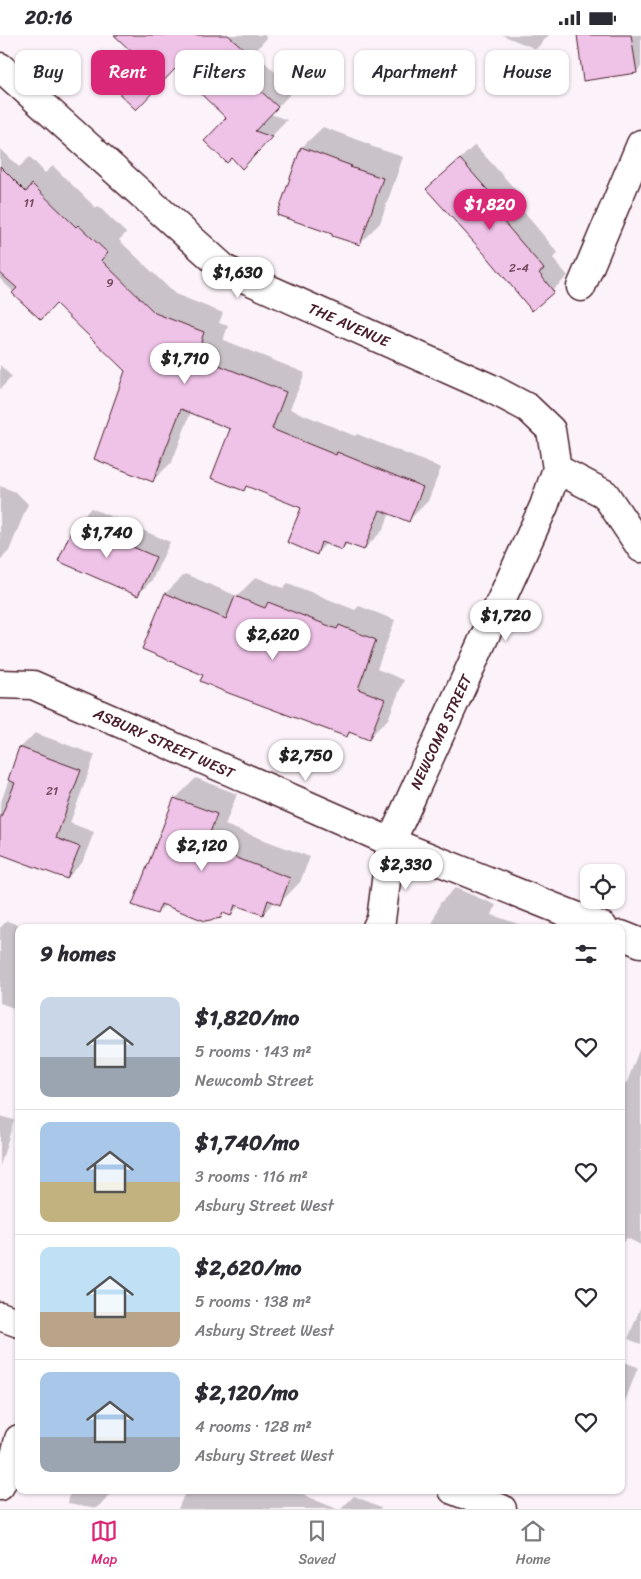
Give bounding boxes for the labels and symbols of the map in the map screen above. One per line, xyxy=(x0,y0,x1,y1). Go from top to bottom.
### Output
pin: $1,820 xyxy=(449,189,531,231)
house number: 11 xyxy=(24,192,34,214)
pin: $1,630 xyxy=(197,257,279,299)
house number: 2-4 xyxy=(509,257,529,279)
house number: 9 xyxy=(106,272,114,294)
street label: THE AVENUE xyxy=(304,295,395,355)
pin: $1,710 xyxy=(144,343,226,385)
pin: $1,740 xyxy=(66,517,148,559)
pin: $1,720 xyxy=(465,599,547,642)
pin: $2,620 xyxy=(232,619,314,661)
street label: NEWCOMB STREET xyxy=(403,669,480,794)
street label: ASBURY STREET WEST xyxy=(88,700,240,786)
pin: $2,750 xyxy=(265,739,347,782)
house number: 21 xyxy=(46,780,58,802)
pin: $2,120 xyxy=(161,829,243,872)
pin: $2,330 xyxy=(365,849,447,891)

